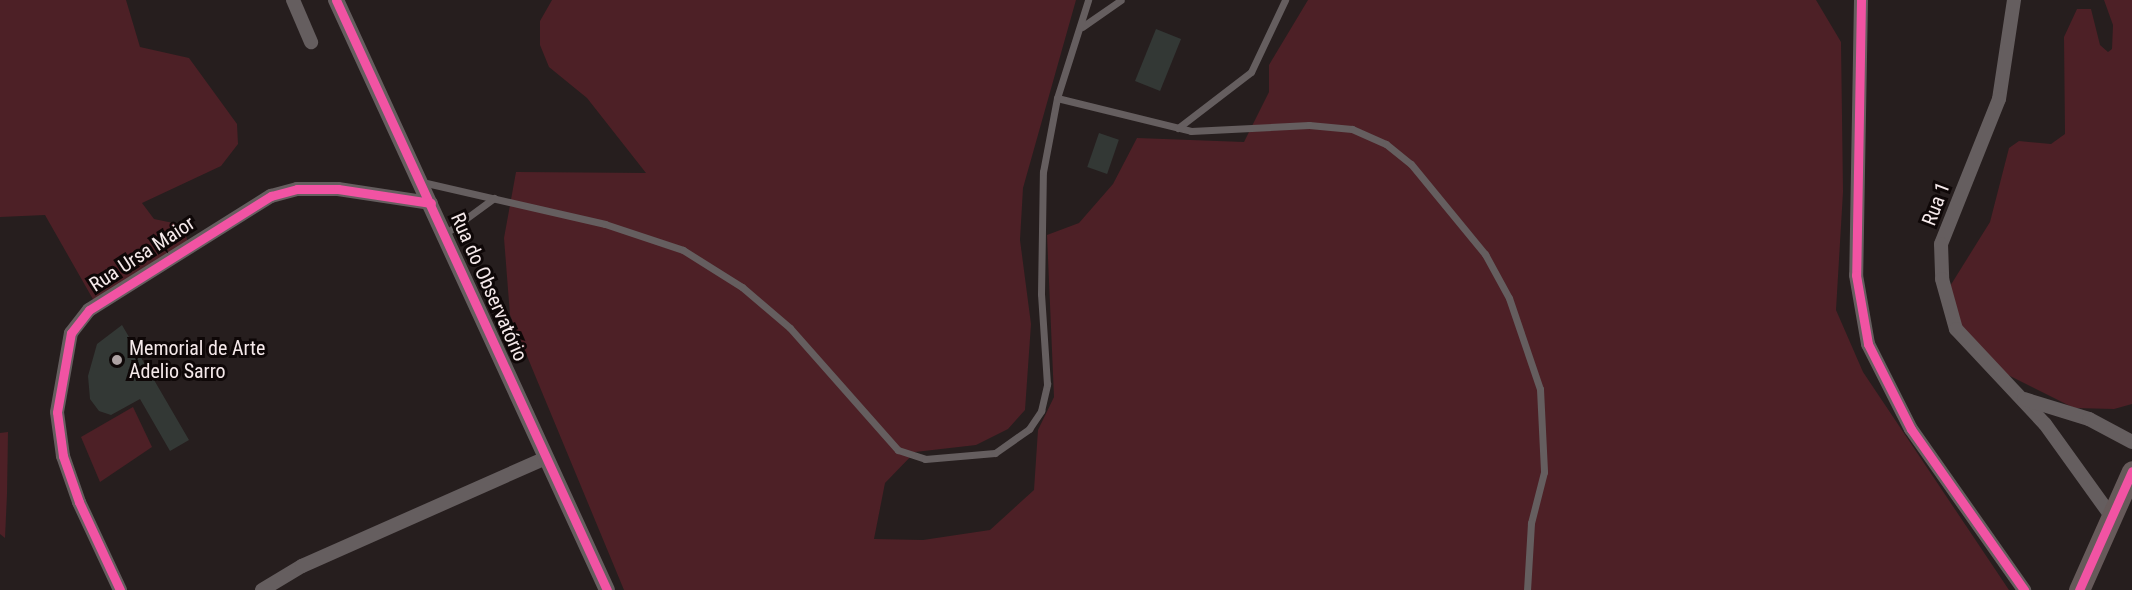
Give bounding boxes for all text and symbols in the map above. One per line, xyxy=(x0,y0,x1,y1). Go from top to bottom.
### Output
street label: Rua 1 xyxy=(1917,179,1955,229)
street label: Rua do Observatório xyxy=(445,209,533,365)
street label: Rua Ursa Maior xyxy=(85,211,199,297)
place label: Memorial de Arte Adelio Sarro xyxy=(129,336,265,383)
marker: Memorial de Arte Adelio Sarro xyxy=(110,353,124,367)

